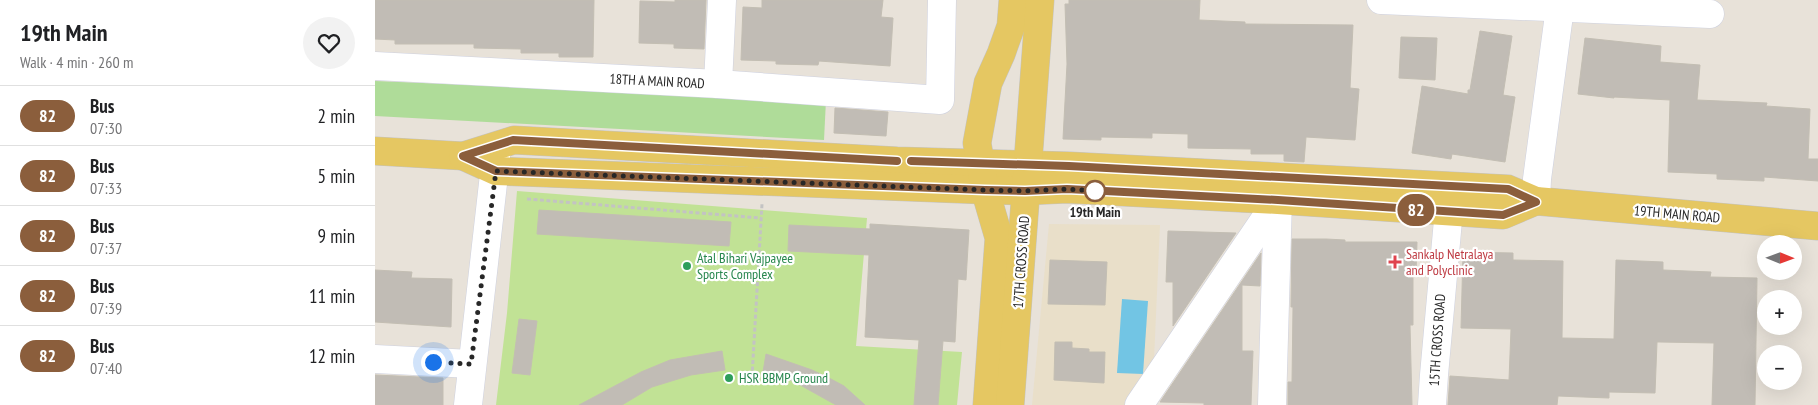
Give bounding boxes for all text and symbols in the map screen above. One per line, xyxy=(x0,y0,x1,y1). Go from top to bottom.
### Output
text: 19th Main xyxy=(20,17,108,48)
button: heart xyxy=(303,17,355,69)
text: Walk · 4 min · 260 m xyxy=(20,52,133,72)
street label: 18TH A MAIN ROAD xyxy=(609,70,705,92)
text: Bus xyxy=(90,94,114,118)
text: 82 xyxy=(39,104,56,127)
text: 2 min xyxy=(318,104,355,128)
text: 07:30 xyxy=(90,118,122,138)
text: Bus xyxy=(90,154,114,178)
text: 82 xyxy=(39,164,56,187)
text: 5 min xyxy=(318,164,355,188)
text: 07:33 xyxy=(90,178,122,198)
marker: 19th Main xyxy=(1084,180,1106,202)
line badge: 82 xyxy=(1393,194,1439,226)
text: 82 xyxy=(1407,198,1425,221)
street label: 19TH MAIN ROAD xyxy=(1633,201,1721,227)
place label: 19th Main xyxy=(1069,203,1121,221)
text: Bus xyxy=(90,214,114,238)
street label: 17TH CROSS ROAD xyxy=(1009,215,1033,309)
text: 82 xyxy=(39,224,56,247)
text: 9 min xyxy=(318,224,355,248)
north arrow xyxy=(1757,235,1803,280)
map controls xyxy=(1757,235,1802,390)
text: 07:37 xyxy=(90,238,122,258)
place label: Sankalp Netralaya and Polyclinic xyxy=(1406,245,1493,279)
place label: Atal Bihari Vajpayee Sports Complex xyxy=(697,249,793,283)
marker: Sankalp Netralaya and Polyclinic xyxy=(1388,255,1402,269)
marker: Atal Bihari Vajpayee Sports Complex xyxy=(681,260,693,272)
text: Bus xyxy=(90,274,114,298)
text: 82 xyxy=(39,284,56,307)
text: 11 min xyxy=(309,284,355,308)
button: + xyxy=(1757,290,1802,335)
street label: 15TH CROSS ROAD xyxy=(1425,293,1449,387)
text: 07:39 xyxy=(90,298,122,318)
text: Bus xyxy=(90,334,114,358)
text: 82 xyxy=(39,344,56,367)
text: 12 min xyxy=(309,344,355,368)
button: − xyxy=(1757,345,1802,390)
your location xyxy=(421,350,446,375)
text: 07:40 xyxy=(90,358,122,378)
place label: HSR BBMP Ground xyxy=(739,369,828,387)
marker: HSR BBMP Ground xyxy=(723,372,735,384)

